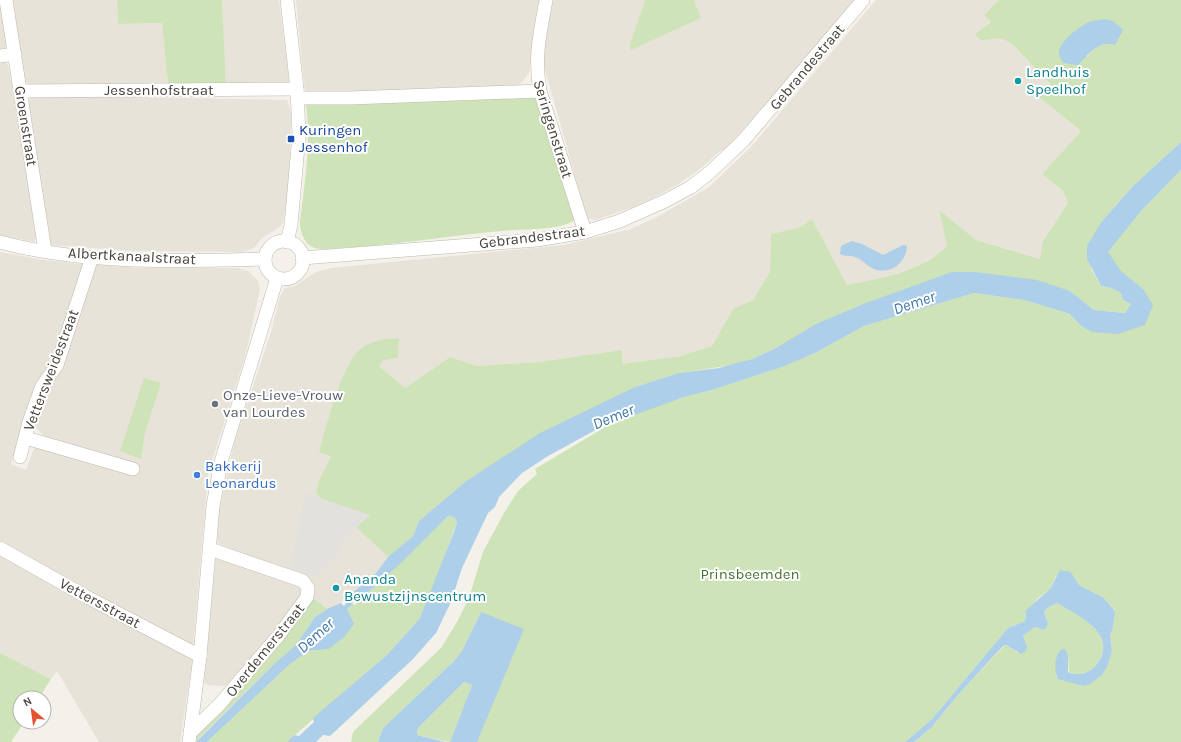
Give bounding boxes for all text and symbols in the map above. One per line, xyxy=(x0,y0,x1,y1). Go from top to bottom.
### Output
street label: Gebrandestraat xyxy=(766,20,848,114)
place label: Landhuis Speelhof xyxy=(1026,63,1090,98)
marker: Landhuis Speelhof xyxy=(1013,76,1023,86)
street label: Seringenstraat xyxy=(529,78,577,181)
street label: Jessenhofstraat xyxy=(104,81,214,99)
street label: Groenstraat xyxy=(11,85,41,168)
place label: Kuringen Jessenhof xyxy=(299,121,369,156)
marker: Kuringen Jessenhof xyxy=(286,134,296,144)
street label: Gebrandestraat xyxy=(478,222,586,252)
street label: Albertkanaalstraat xyxy=(68,244,197,268)
water label: Demer xyxy=(891,286,938,319)
street label: Vettersweidestraat xyxy=(20,306,83,433)
place label: Onze-Lieve-Vrouw van Lourdes xyxy=(223,386,343,421)
marker: Onze-Lieve-Vrouw van Lourdes xyxy=(210,399,220,409)
water label: Demer xyxy=(590,399,637,433)
place label: Bakkerij Leonardus xyxy=(205,457,277,492)
marker: Bakkerij Leonardus xyxy=(192,470,202,480)
park label: Prinsbeemden xyxy=(700,565,800,583)
place label: Ananda Bewustzijnscentrum xyxy=(344,570,486,605)
street label: Vettersstraat xyxy=(56,574,144,632)
marker: Ananda Bewustzijnscentrum xyxy=(331,583,341,593)
street label: Overdemerstraat xyxy=(222,599,308,700)
water label: Demer xyxy=(293,613,338,657)
north arrow xyxy=(12,690,52,730)
text: N xyxy=(21,694,34,709)

